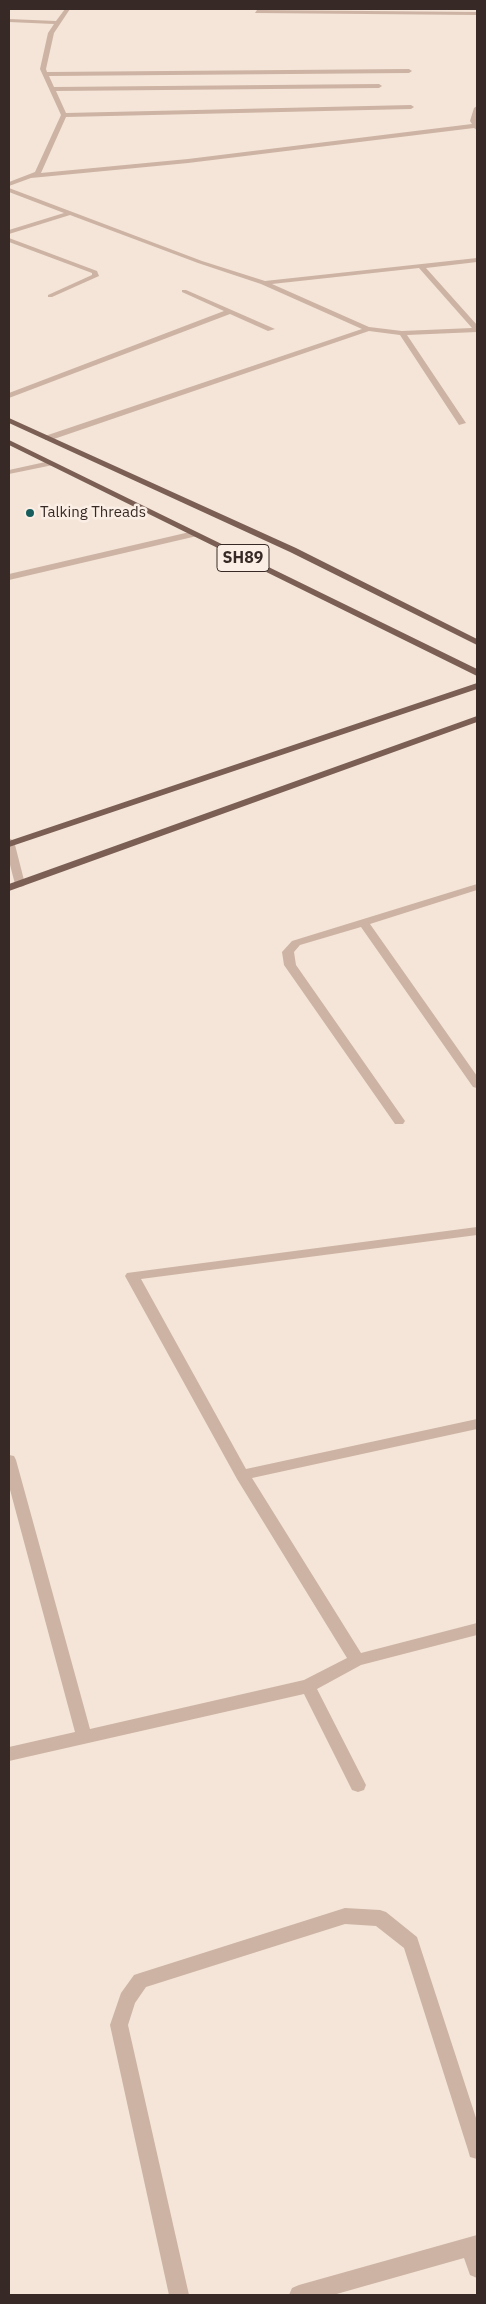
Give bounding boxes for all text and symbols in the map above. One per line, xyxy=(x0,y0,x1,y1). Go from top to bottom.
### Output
place label: Talking Threads xyxy=(40,504,146,522)
marker: Talking Threads xyxy=(24,507,36,519)
road number: SH89 xyxy=(217,544,269,572)

